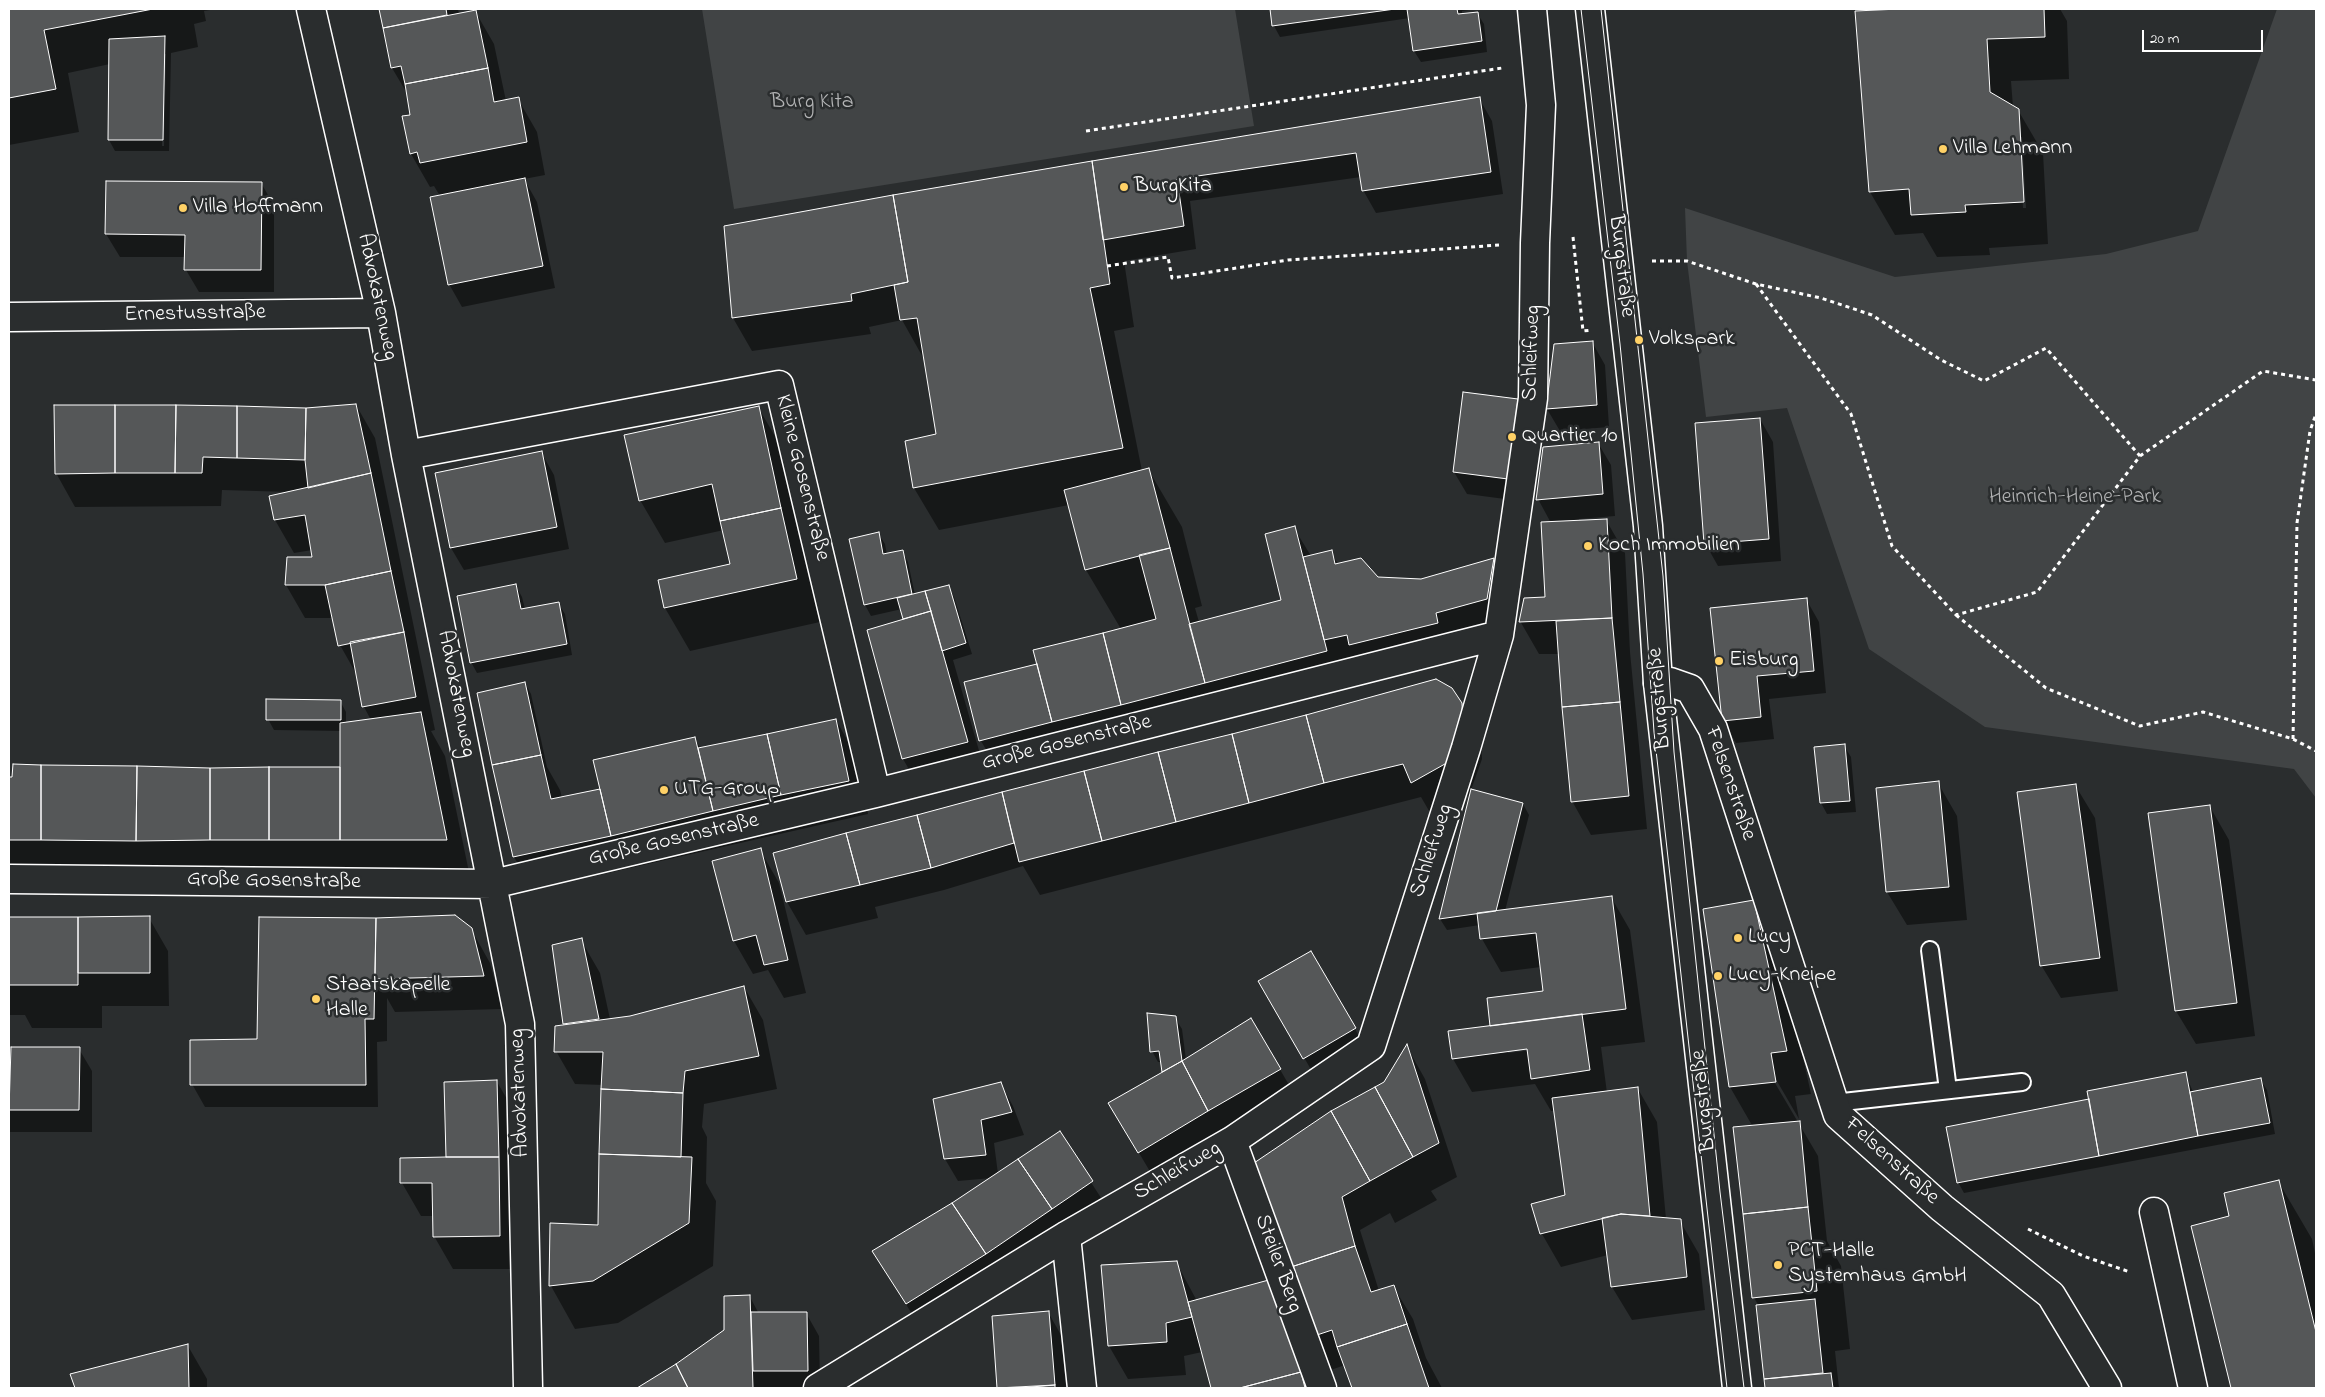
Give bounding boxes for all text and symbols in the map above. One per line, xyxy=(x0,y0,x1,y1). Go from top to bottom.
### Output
scale bar xyxy=(2145,20,2266,52)
text: 20 m xyxy=(2150,28,2179,50)
park label: Burg Kita xyxy=(770,90,854,116)
place label: Villa Lehmann xyxy=(1953,136,2072,162)
marker: Villa Lehmann xyxy=(1937,143,1949,155)
place label: BurgKita xyxy=(1134,174,1212,200)
marker: BurgKita xyxy=(1118,181,1130,193)
place label: Villa Hoffmann xyxy=(193,195,323,221)
marker: Villa Hoffmann xyxy=(177,202,189,214)
street label: Burgstraße xyxy=(1601,213,1639,319)
street label: Advokatenweg xyxy=(350,231,402,363)
street label: Ernestusstraße xyxy=(124,301,266,329)
street label: Schleifweg xyxy=(1518,304,1548,402)
place label: Volkspark xyxy=(1649,327,1735,353)
marker: Volkspark xyxy=(1633,334,1645,346)
street label: Kleine Gosenstraße xyxy=(768,392,834,564)
place label: Quartier 10 xyxy=(1522,424,1617,450)
marker: Quartier 10 xyxy=(1506,431,1518,443)
park label: Heinrich-Heine-Park xyxy=(1989,485,2161,511)
place label: Koch Immobilien xyxy=(1598,533,1740,559)
marker: Koch Immobilien xyxy=(1582,540,1594,552)
street label: Advokatenweg xyxy=(430,628,480,760)
street label: Burgstraße xyxy=(1643,647,1679,751)
place label: Eisburg xyxy=(1729,648,1798,674)
marker: Eisburg xyxy=(1713,655,1725,667)
street label: Große Gosenstraße xyxy=(979,710,1155,778)
street label: Felsenstraße xyxy=(1697,724,1761,844)
place label: UTG-Group xyxy=(674,777,779,803)
marker: UTG-Group xyxy=(658,784,670,796)
street label: Schleifweg xyxy=(1406,801,1460,901)
street label: Große Gosenstraße xyxy=(586,809,762,873)
street label: Große Gosenstraße xyxy=(187,867,361,897)
place label: Lucy xyxy=(1748,925,1791,951)
marker: Lucy xyxy=(1732,932,1744,944)
place label: Lucy-Kneipe xyxy=(1728,963,1836,989)
marker: Lucy-Kneipe xyxy=(1712,970,1724,982)
place label: Staatskapelle Halle xyxy=(326,973,450,1024)
marker: Staatskapelle Halle xyxy=(310,993,322,1005)
street label: Advokatenweg xyxy=(506,1028,536,1158)
street label: Burgstraße xyxy=(1687,1049,1723,1153)
street label: Felsenstraße xyxy=(1838,1113,1944,1211)
street label: Schleifweg xyxy=(1130,1137,1226,1207)
street label: Steiler Berg xyxy=(1247,1211,1307,1317)
place label: PCT-Halle Systemhaus GmbH xyxy=(1788,1239,1967,1290)
marker: PCT-Halle Systemhaus GmbH xyxy=(1772,1259,1784,1271)

